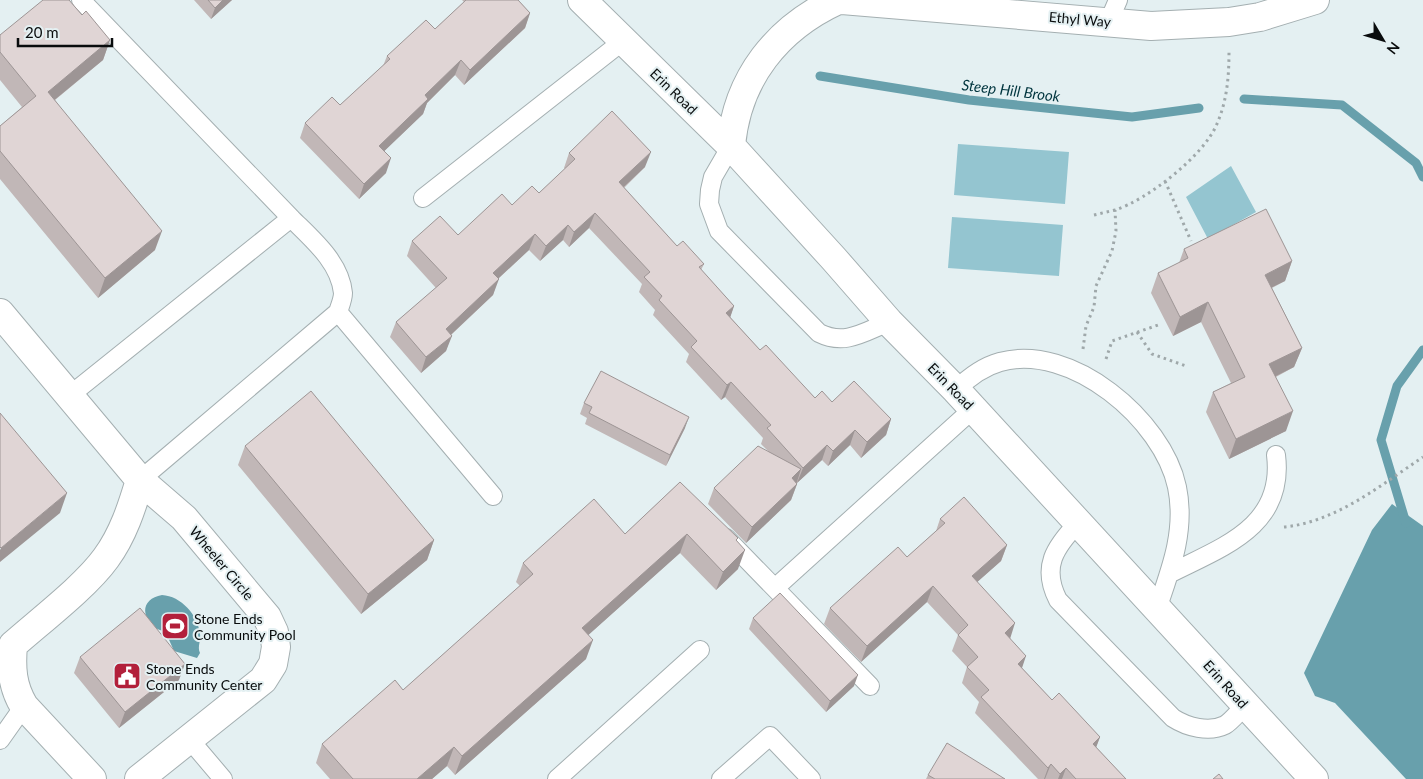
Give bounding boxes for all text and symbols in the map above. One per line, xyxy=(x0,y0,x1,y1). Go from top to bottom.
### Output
street label: Ethyl Way xyxy=(1048,8,1112,30)
scale bar xyxy=(18,15,111,47)
north arrow xyxy=(1358,15,1408,65)
text: 20 m xyxy=(25,23,59,41)
text: N xyxy=(1384,39,1404,58)
street label: Erin Road xyxy=(647,64,701,118)
water label: Steep Hill Brook xyxy=(961,75,1062,105)
street label: Erin Road xyxy=(924,359,978,413)
street label: Wheeler Circle xyxy=(186,523,258,603)
place label: Stone Ends Community Pool xyxy=(194,610,296,643)
sports icon: Stone Ends Community Pool xyxy=(160,611,190,641)
street label: Erin Road xyxy=(1200,656,1252,712)
place label: Stone Ends Community Center xyxy=(146,660,262,693)
public building icon: Stone Ends Community Center xyxy=(112,661,142,691)

